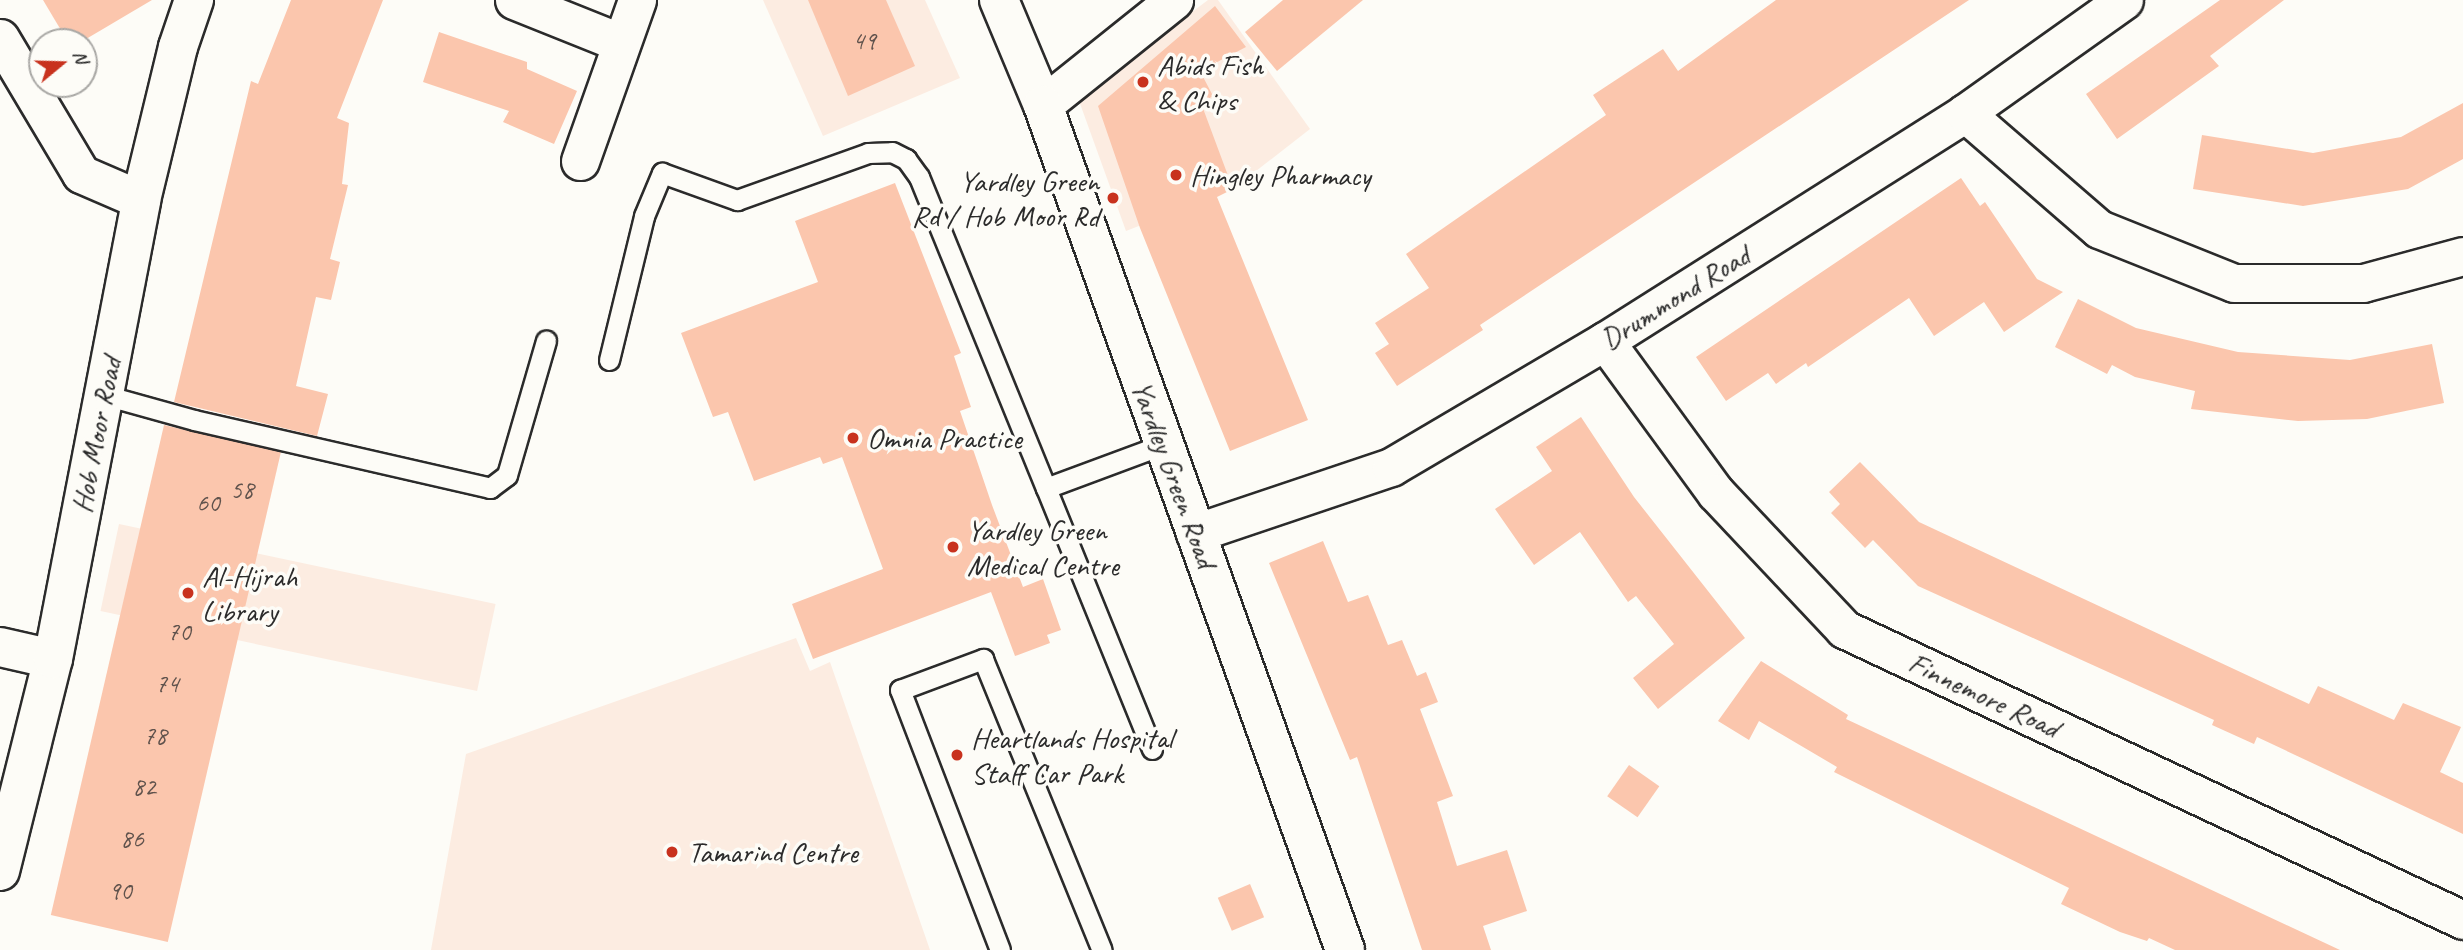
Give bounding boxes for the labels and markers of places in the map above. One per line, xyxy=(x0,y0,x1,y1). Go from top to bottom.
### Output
place label: Abids Fish & Chips xyxy=(1157,47,1263,118)
marker: Abids Fish & Chips xyxy=(1135,74,1151,90)
place label: Hingley Pharmacy xyxy=(1190,157,1371,193)
place label: Yardley Green Rd / Hob Moor Rd xyxy=(911,163,1099,233)
marker: Hingley Pharmacy xyxy=(1168,167,1184,183)
marker: Yardley Green Rd / Hob Moor Rd xyxy=(1105,190,1121,206)
place label: Omnia Practice xyxy=(867,420,1022,456)
marker: Omnia Practice xyxy=(845,430,861,446)
place label: Yardley Green Medical Centre xyxy=(967,512,1119,582)
marker: Yardley Green Medical Centre xyxy=(945,539,961,555)
place label: Al-Hijrah Library xyxy=(202,558,297,628)
marker: Al-Hijrah Library xyxy=(180,585,196,601)
place label: Heartlands Hospital Staff Car Park xyxy=(971,720,1173,790)
marker: Heartlands Hospital Staff Car Park xyxy=(949,747,965,763)
place label: Tamarind Centre xyxy=(688,834,858,870)
marker: Tamarind Centre xyxy=(662,842,682,862)

